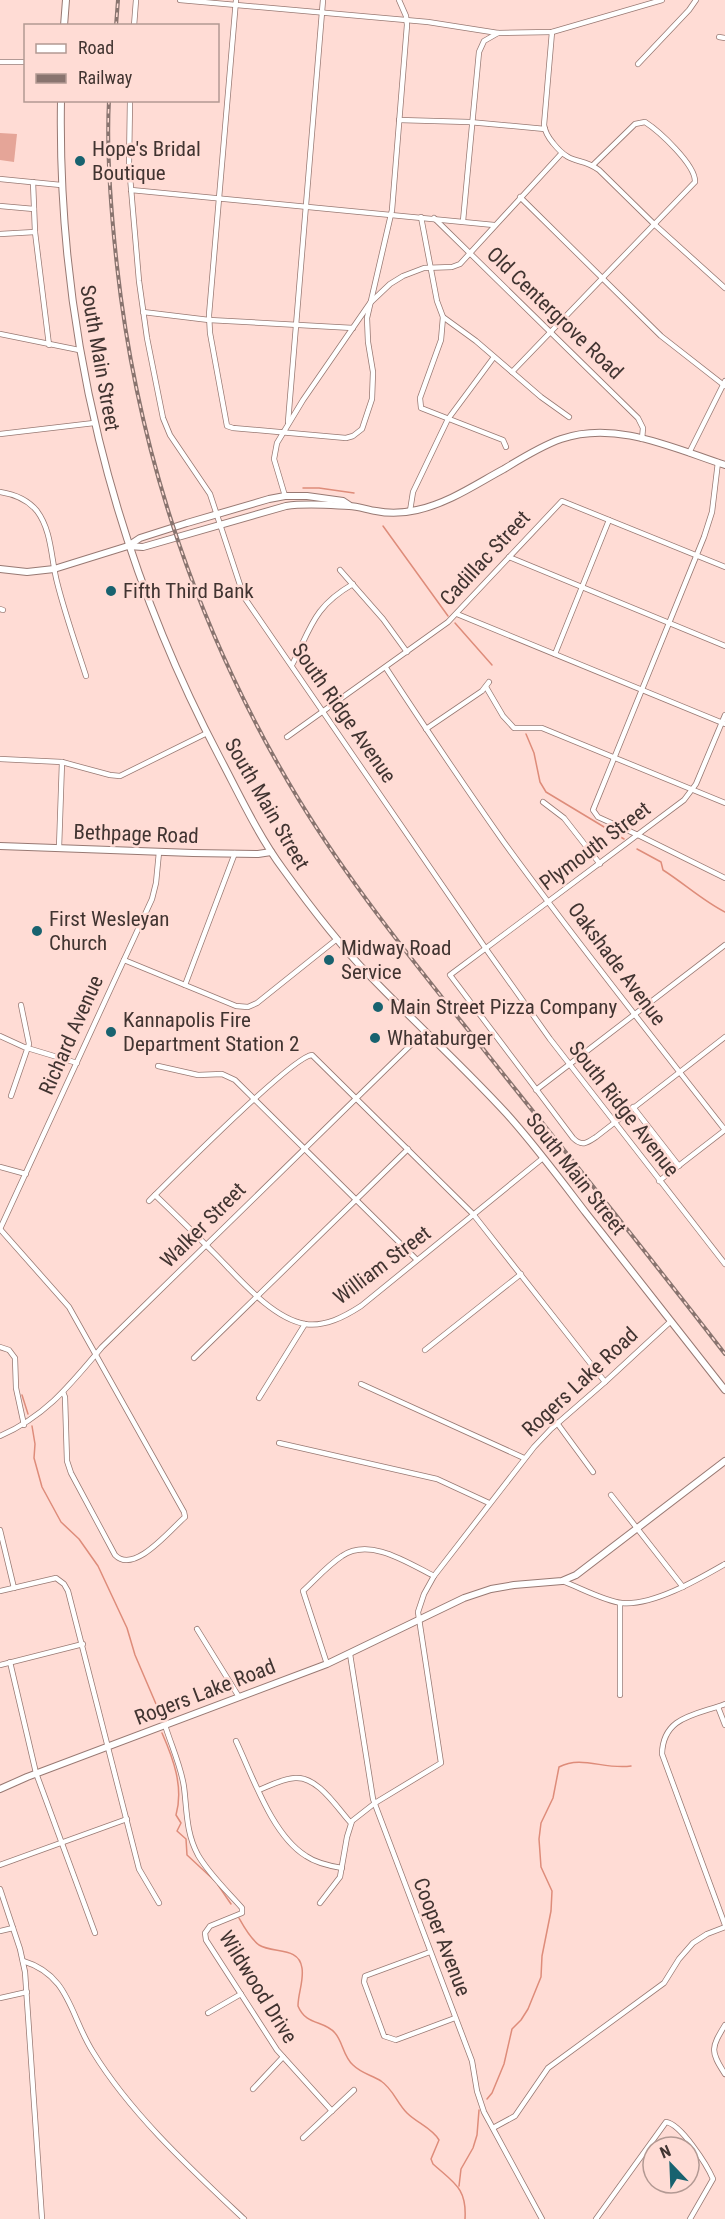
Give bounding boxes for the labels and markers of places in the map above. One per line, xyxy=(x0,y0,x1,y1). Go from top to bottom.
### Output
place label: Hope's Bridal Boutique xyxy=(92,137,201,185)
marker: Hope's Bridal Boutique xyxy=(73,154,87,168)
place label: Fifth Third Bank xyxy=(123,579,254,603)
marker: Fifth Third Bank xyxy=(104,584,118,598)
place label: First Wesleyan Church xyxy=(49,907,169,955)
marker: First Wesleyan Church xyxy=(30,924,44,938)
place label: Midway Road Service xyxy=(341,936,451,984)
marker: Midway Road Service xyxy=(322,953,336,967)
place label: Main Street Pizza Company xyxy=(390,995,617,1019)
marker: Main Street Pizza Company xyxy=(371,1000,385,1014)
place label: Kannapolis Fire Department Station 2 xyxy=(123,1008,299,1056)
marker: Kannapolis Fire Department Station 2 xyxy=(104,1025,118,1039)
place label: Whataburger xyxy=(387,1026,493,1050)
marker: Whataburger xyxy=(368,1031,382,1045)

